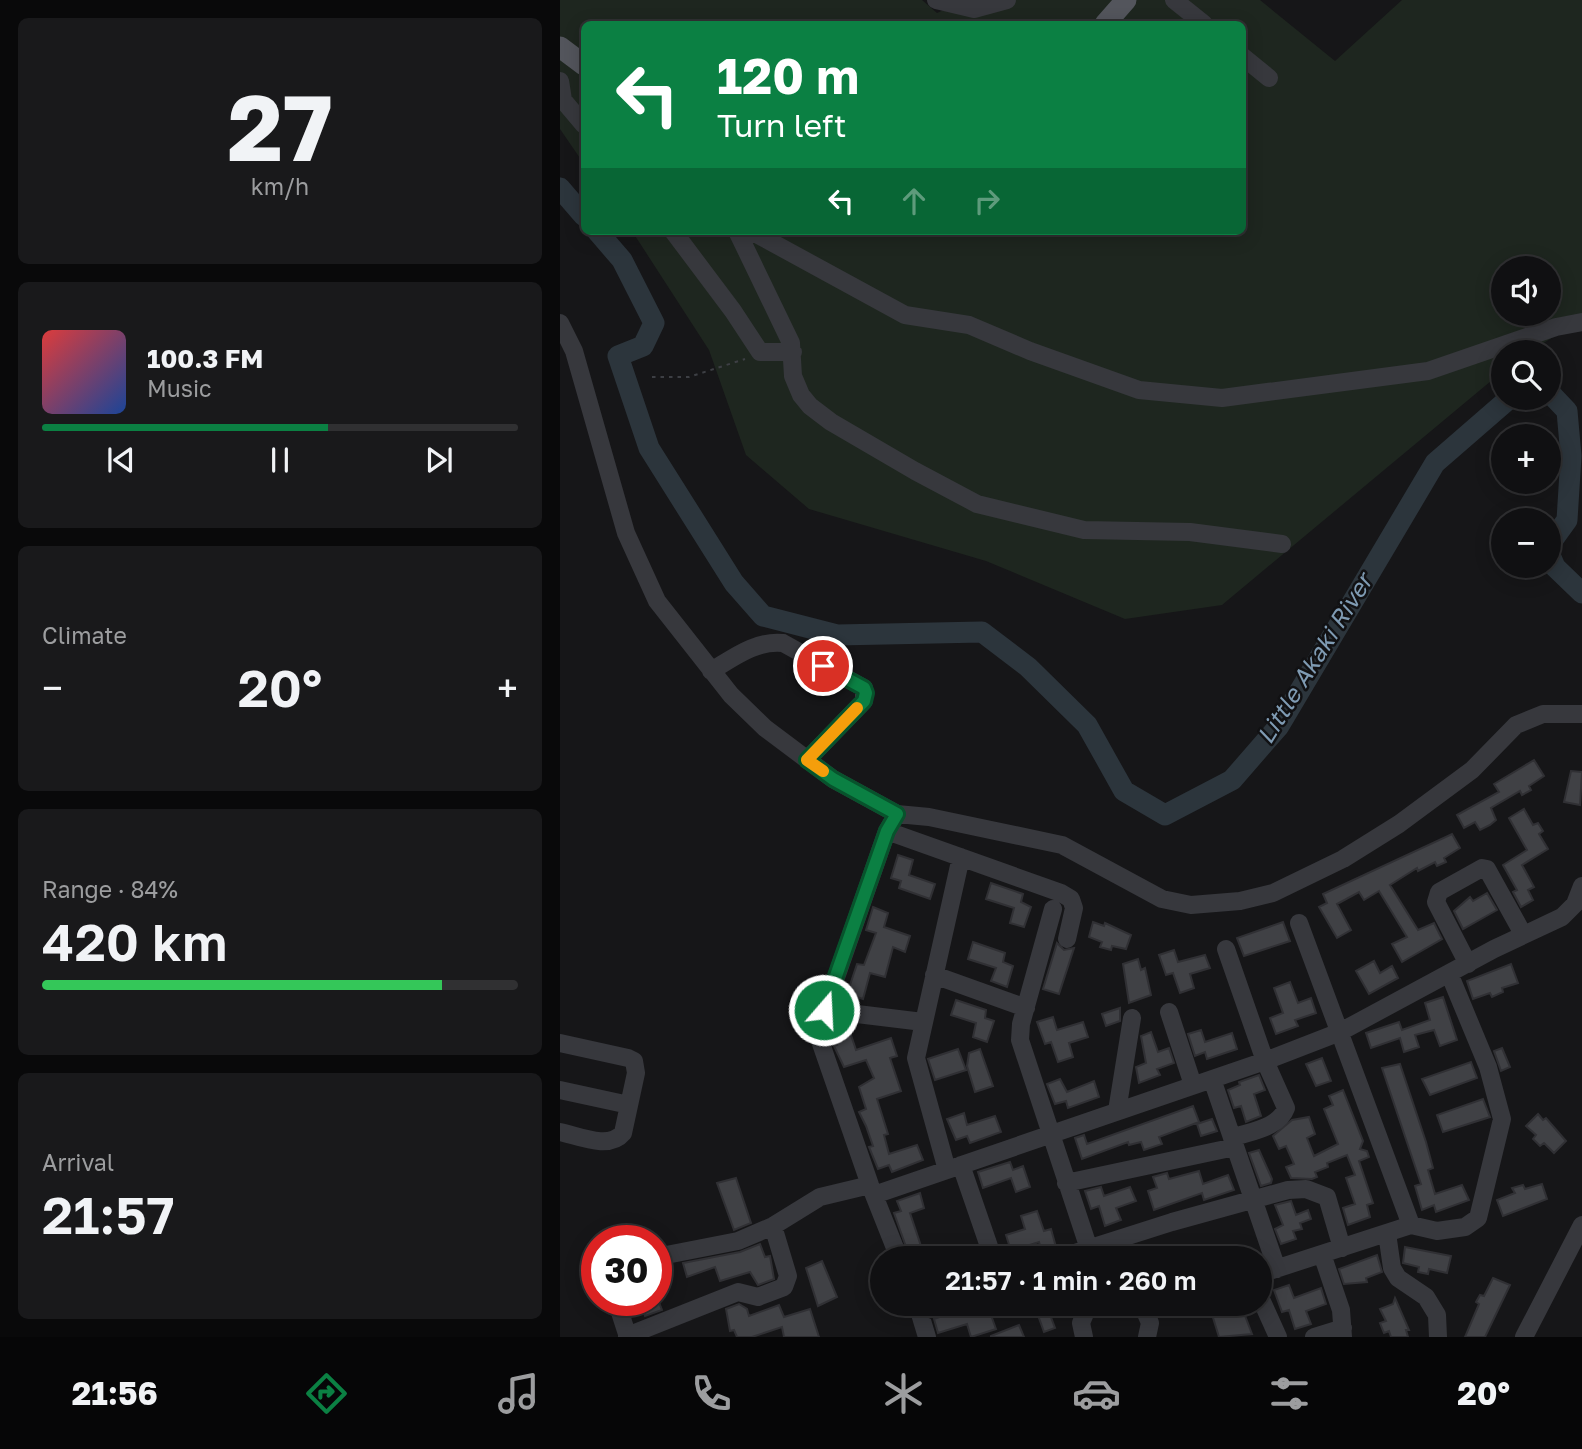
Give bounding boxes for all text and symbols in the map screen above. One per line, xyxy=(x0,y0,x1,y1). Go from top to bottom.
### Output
text: 120 m xyxy=(717,46,859,105)
icon: left xyxy=(602,49,693,140)
text: 27 xyxy=(227,72,333,181)
text: Turn left xyxy=(717,106,846,144)
text: km/h xyxy=(251,172,309,200)
icon: left xyxy=(822,182,860,220)
icon: ahead xyxy=(895,182,933,220)
icon: right xyxy=(968,182,1006,220)
map controls xyxy=(1491,256,1561,578)
button: sound xyxy=(1491,256,1561,326)
button: search xyxy=(1491,340,1561,410)
text: 100.3 FM xyxy=(147,343,263,374)
text: Music xyxy=(147,374,212,402)
button: + xyxy=(1491,424,1561,494)
icon: previous xyxy=(102,441,140,479)
icon: pause xyxy=(261,441,299,479)
icon: next xyxy=(420,441,458,479)
button: − xyxy=(1491,508,1561,578)
water label: Little Akaki River xyxy=(1250,565,1379,748)
text: Climate xyxy=(42,621,127,649)
pin xyxy=(793,636,853,696)
icon: arrive xyxy=(804,647,842,685)
text: 20° xyxy=(238,656,322,718)
text: − xyxy=(42,665,63,710)
text: + xyxy=(497,665,518,710)
text: Range · 84% xyxy=(42,875,178,903)
text: 420 km xyxy=(42,910,227,972)
position arrow xyxy=(787,973,861,1047)
text: Arrival xyxy=(42,1148,114,1176)
text: 21:57 xyxy=(42,1183,175,1245)
speed limit sign: 30 xyxy=(581,1225,672,1316)
text: 21:57 · 1 min · 260 m xyxy=(945,1265,1197,1296)
icon: directions xyxy=(302,1369,351,1418)
icon: music xyxy=(494,1369,543,1418)
icon: phone xyxy=(687,1369,736,1418)
icon: climate xyxy=(879,1369,928,1418)
icon: car xyxy=(1072,1369,1121,1418)
icon: filters xyxy=(1265,1369,1314,1418)
text: 21:56 xyxy=(72,1374,158,1412)
text: 20° xyxy=(1457,1374,1510,1412)

